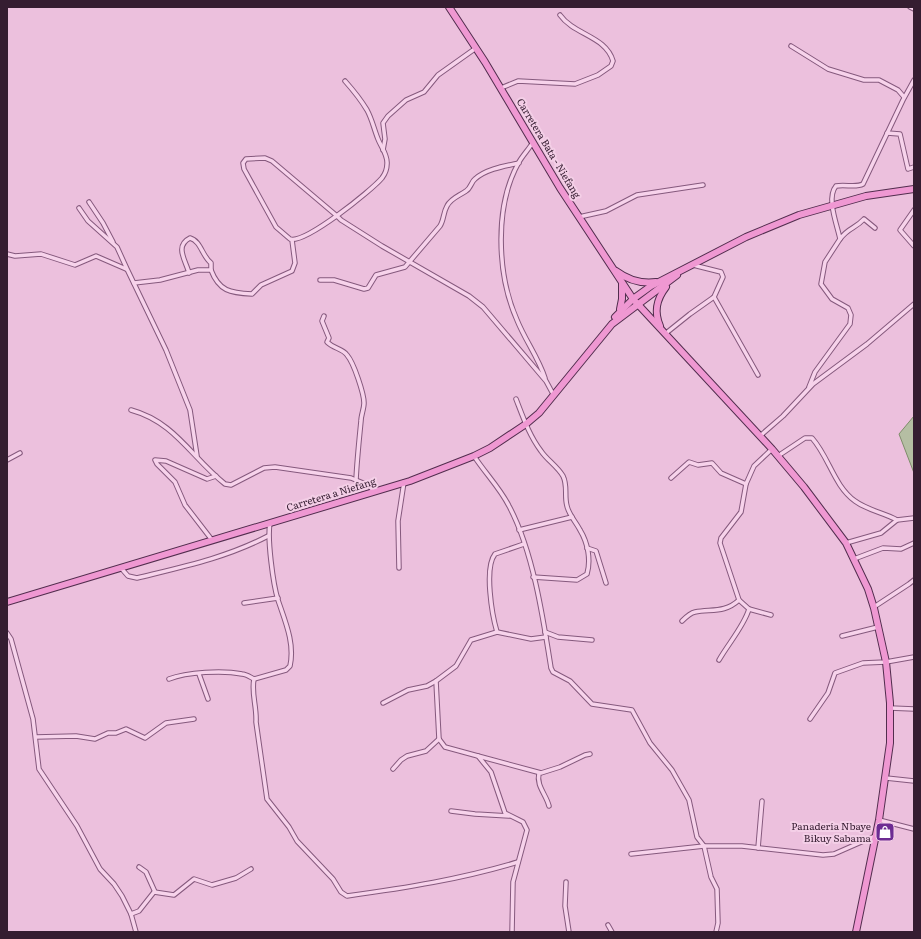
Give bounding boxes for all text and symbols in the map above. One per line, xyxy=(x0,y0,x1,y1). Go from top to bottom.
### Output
street label: Carretera Bata - Niefang xyxy=(514,95,585,201)
street label: Carretera a Niefang xyxy=(284,473,378,514)
place label: Panadería Nbaye Bikuy Sabama xyxy=(791,818,872,845)
shop icon: Panadería Nbaye Bikuy Sabama xyxy=(874,821,896,843)

